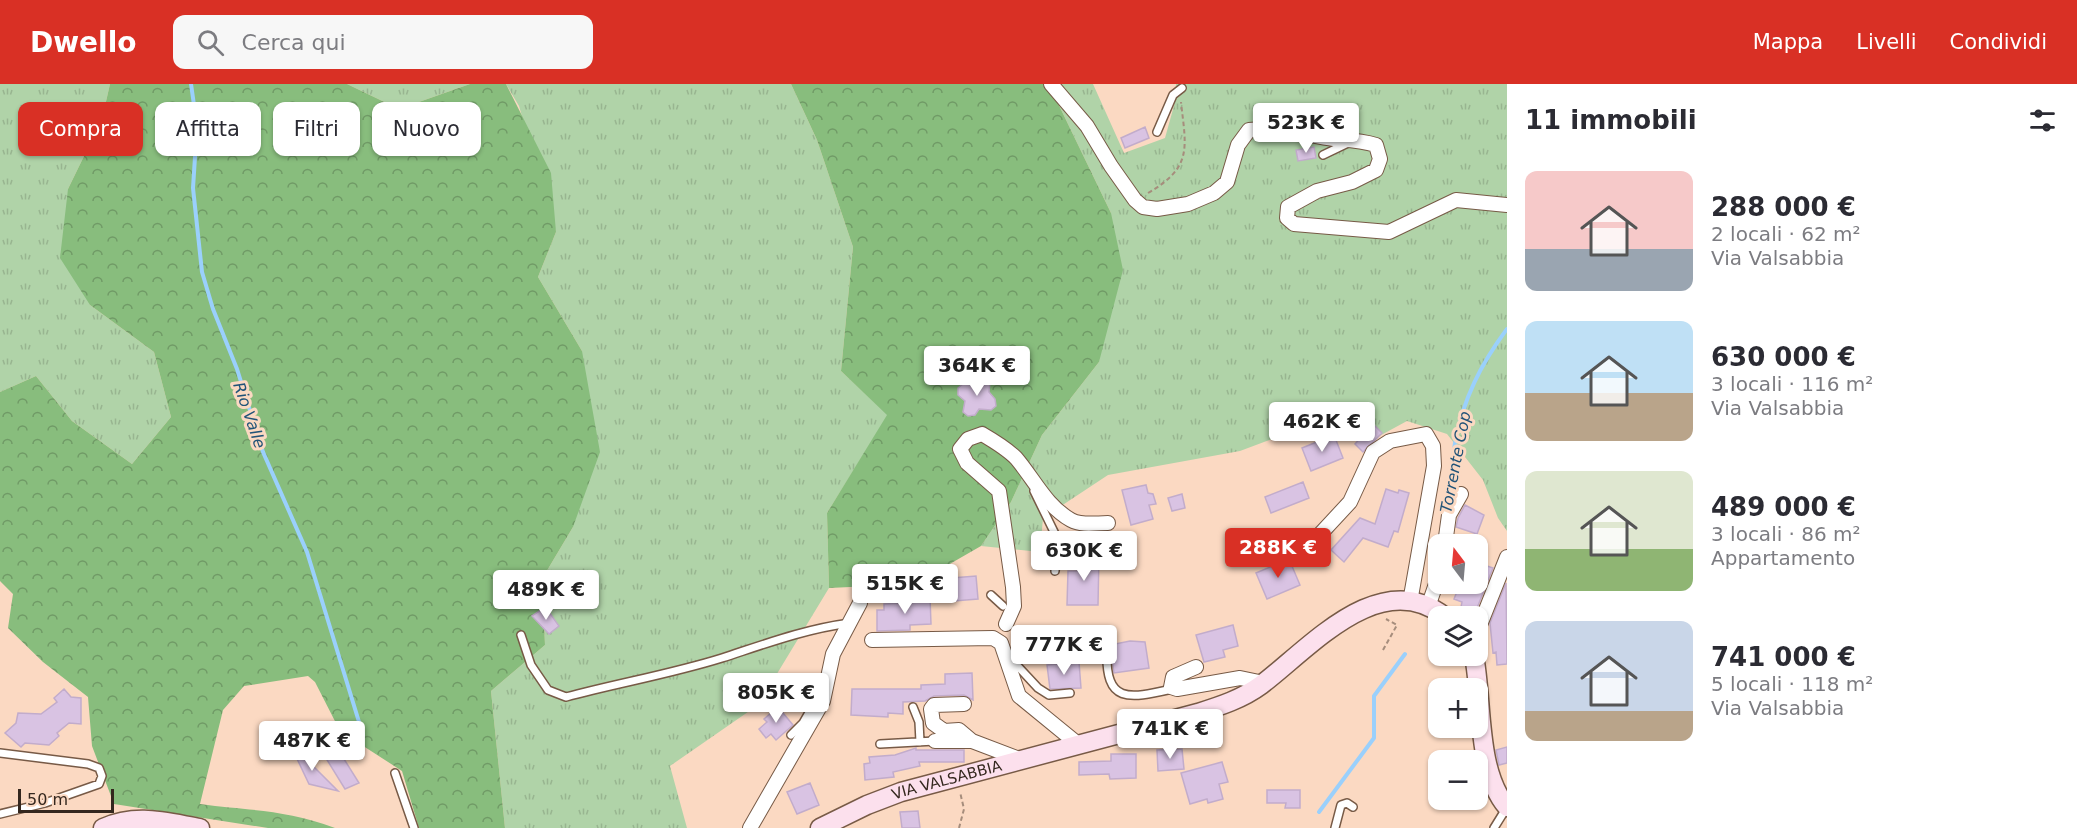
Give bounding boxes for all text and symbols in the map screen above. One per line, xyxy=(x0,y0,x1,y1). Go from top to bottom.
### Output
search box xyxy=(173,15,593,69)
text: Dwello xyxy=(30,26,137,59)
icon: search xyxy=(194,26,227,59)
text: Cerca qui xyxy=(242,30,346,55)
text: Mappa xyxy=(1753,30,1823,54)
text: Livelli xyxy=(1856,30,1917,54)
text: Condividi xyxy=(1950,30,2047,54)
chip: Compra xyxy=(18,102,143,156)
chip: Affitta xyxy=(155,102,261,156)
chip: Filtri xyxy=(273,102,360,156)
chip: Nuovo xyxy=(372,102,481,156)
pin: 523K € xyxy=(1257,103,1355,154)
icon: filters xyxy=(2026,104,2059,137)
text: 11 immobili xyxy=(1525,105,1697,135)
text: 523K € xyxy=(1267,110,1345,134)
text: 288 000 € xyxy=(1711,192,1856,222)
icon: home xyxy=(1573,195,1645,267)
text: 2 locali · 62 m² xyxy=(1711,222,1861,246)
text: Via Valsabbia xyxy=(1711,246,1844,270)
text: 630 000 € xyxy=(1711,342,1856,372)
icon: home xyxy=(1573,345,1645,417)
pin: 364K € xyxy=(928,346,1026,397)
text: 364K € xyxy=(938,353,1016,377)
text: 3 locali · 116 m² xyxy=(1711,372,1873,396)
water label: Rio Valle xyxy=(229,379,270,451)
text: Via Valsabbia xyxy=(1711,396,1844,420)
pin: 462K € xyxy=(1273,402,1371,453)
text: 462K € xyxy=(1283,409,1361,433)
water label: Torrente Cop xyxy=(1436,410,1475,514)
text: 489 000 € xyxy=(1711,492,1856,522)
icon: home xyxy=(1573,495,1645,567)
text: 3 locali · 86 m² xyxy=(1711,522,1861,546)
pin: 288K € xyxy=(1229,528,1327,579)
pin: 630K € xyxy=(1035,531,1133,582)
north arrow xyxy=(1428,534,1488,594)
map controls xyxy=(1428,534,1488,810)
text: 288K € xyxy=(1239,535,1317,559)
text: 630K € xyxy=(1045,538,1123,562)
text: Appartamento xyxy=(1711,546,1855,570)
pin: 515K € xyxy=(856,564,954,615)
pin: 489K € xyxy=(497,570,595,621)
text: 515K € xyxy=(866,571,944,595)
text: 489K € xyxy=(507,577,585,601)
button: layers xyxy=(1428,606,1488,666)
pin: 777K € xyxy=(1015,625,1113,676)
text: 777K € xyxy=(1025,632,1103,656)
text: 741 000 € xyxy=(1711,642,1856,672)
icon: home xyxy=(1573,645,1645,717)
text: 5 locali · 118 m² xyxy=(1711,672,1873,696)
pin: 805K € xyxy=(727,673,825,724)
button: + xyxy=(1428,678,1488,738)
text: 805K € xyxy=(737,680,815,704)
text: Via Valsabbia xyxy=(1711,696,1844,720)
pin: 741K € xyxy=(1121,709,1219,760)
text: 741K € xyxy=(1131,716,1209,740)
pin: 487K € xyxy=(263,721,361,772)
text: 487K € xyxy=(273,728,351,752)
button: − xyxy=(1428,750,1488,810)
street label: VIA VALSABBIA xyxy=(889,756,1004,804)
scale bar xyxy=(18,786,114,814)
text: 50 m xyxy=(27,790,68,809)

